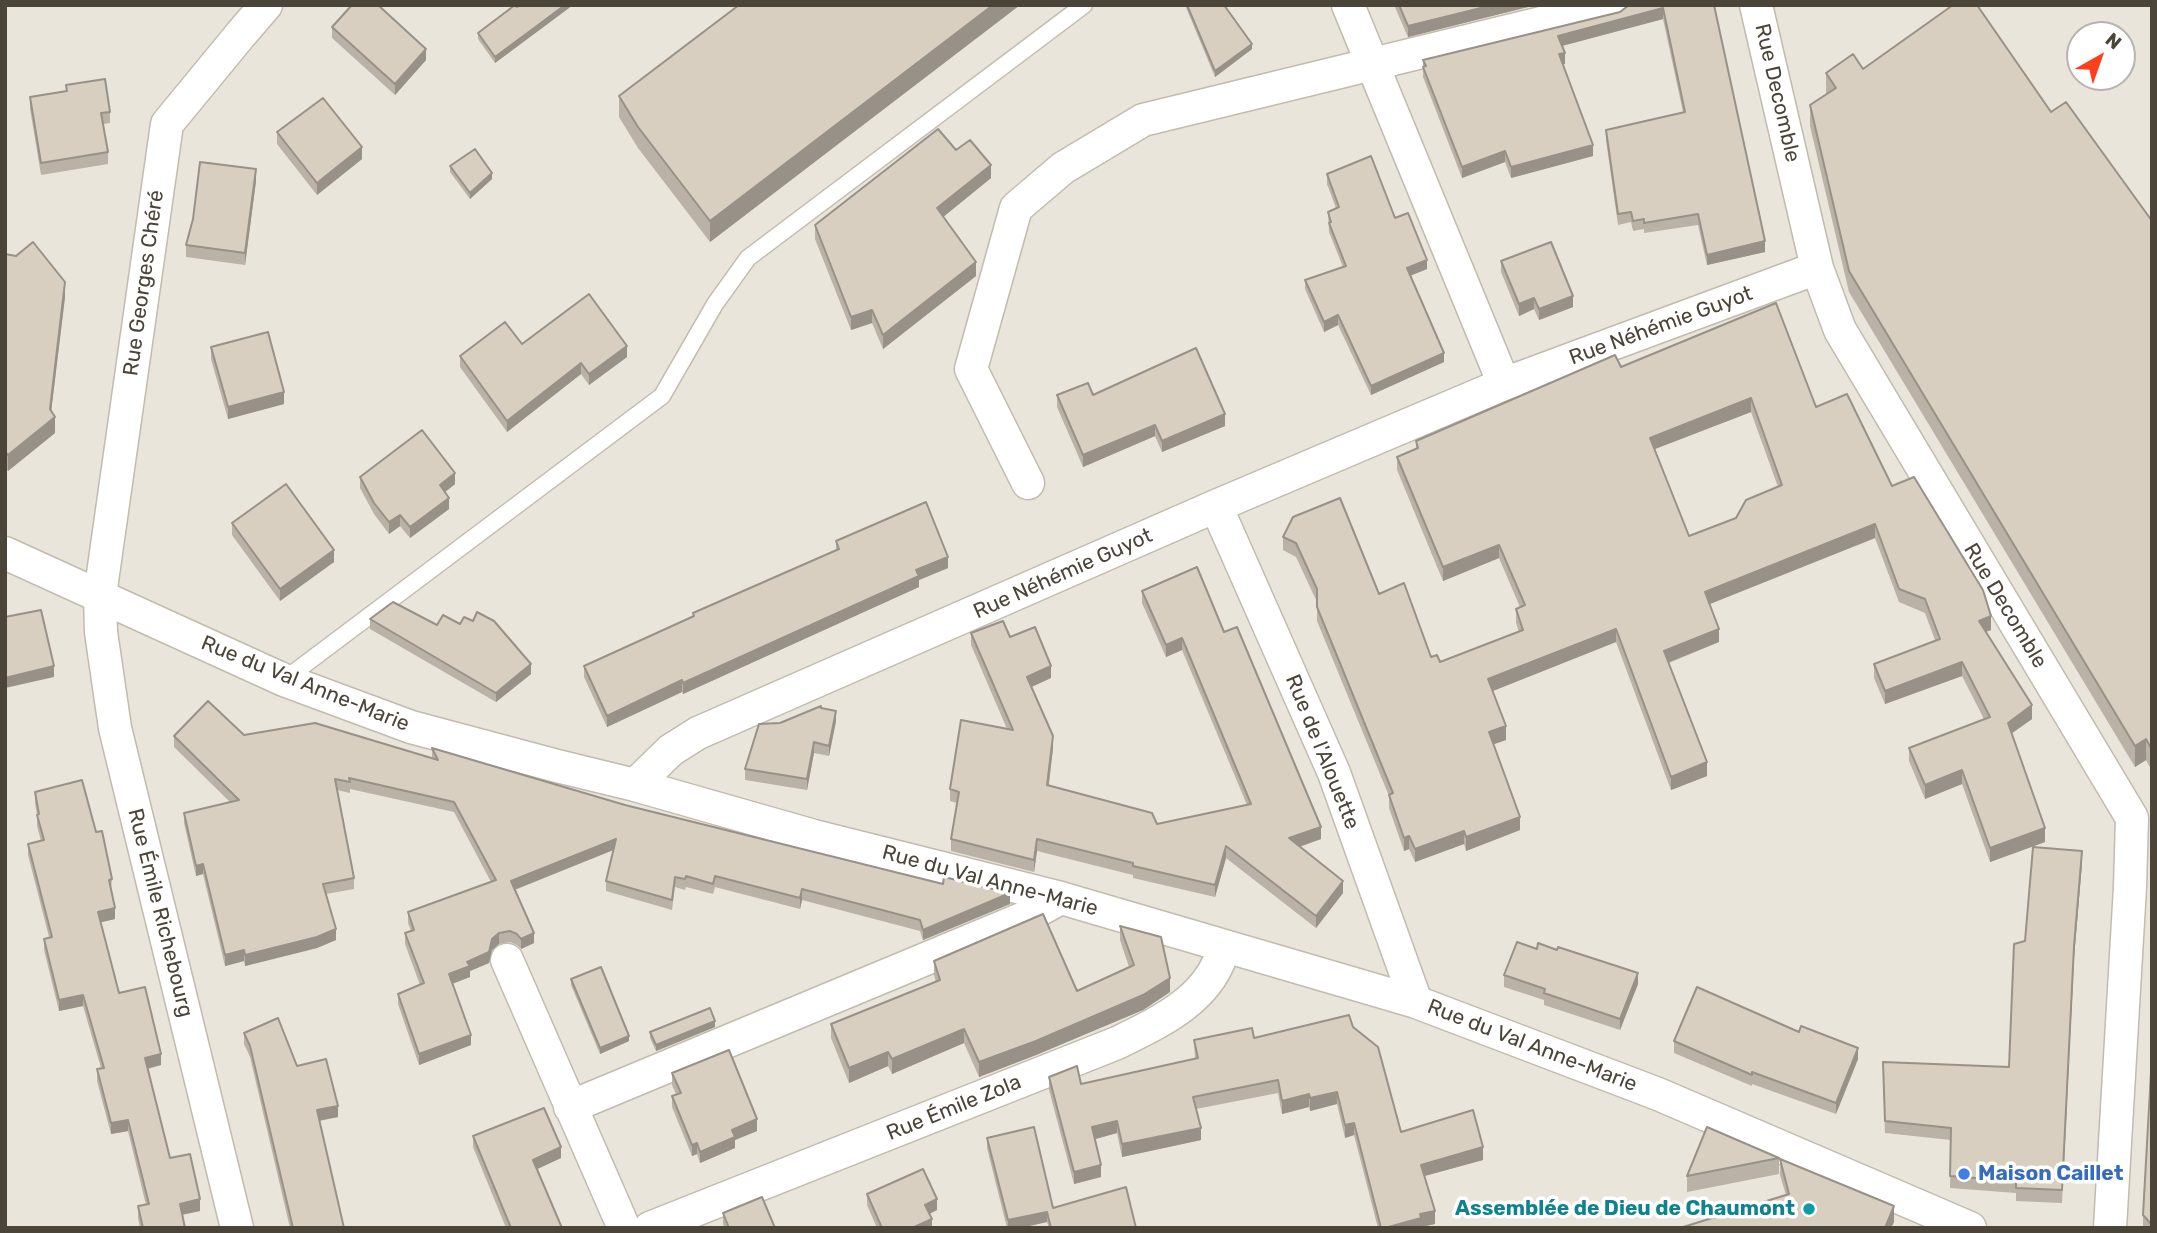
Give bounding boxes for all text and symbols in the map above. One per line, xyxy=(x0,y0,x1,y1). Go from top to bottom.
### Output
street label: Rue Decomble xyxy=(1749,21,1805,165)
north arrow xyxy=(2066,21,2136,91)
text: N xyxy=(2101,28,2126,54)
street label: Rue Georges Chéré xyxy=(118,188,170,378)
street label: Rue Néhémie Guyot xyxy=(1566,281,1756,371)
street label: Rue Néhémie Guyot xyxy=(970,523,1156,625)
street label: Rue Decomble xyxy=(1958,539,2052,673)
street label: Rue du Val Anne-Marie xyxy=(197,631,413,737)
street label: Rue de l'Alouette xyxy=(1279,671,1365,833)
street label: Rue Émile Richebourg xyxy=(122,806,198,1020)
street label: Rue du Val Anne-Marie xyxy=(879,840,1101,922)
street label: Rue du Val Anne-Marie xyxy=(1424,994,1640,1098)
street label: Rue Émile Zola xyxy=(883,1070,1025,1146)
place label: Maison Caillet xyxy=(1978,1161,2124,1187)
marker: Maison Caillet xyxy=(1956,1166,1972,1182)
place label: Assemblée de Dieu de Chaumont xyxy=(1455,1196,1795,1222)
marker: Assemblée de Dieu de Chaumont xyxy=(1801,1201,1817,1217)

